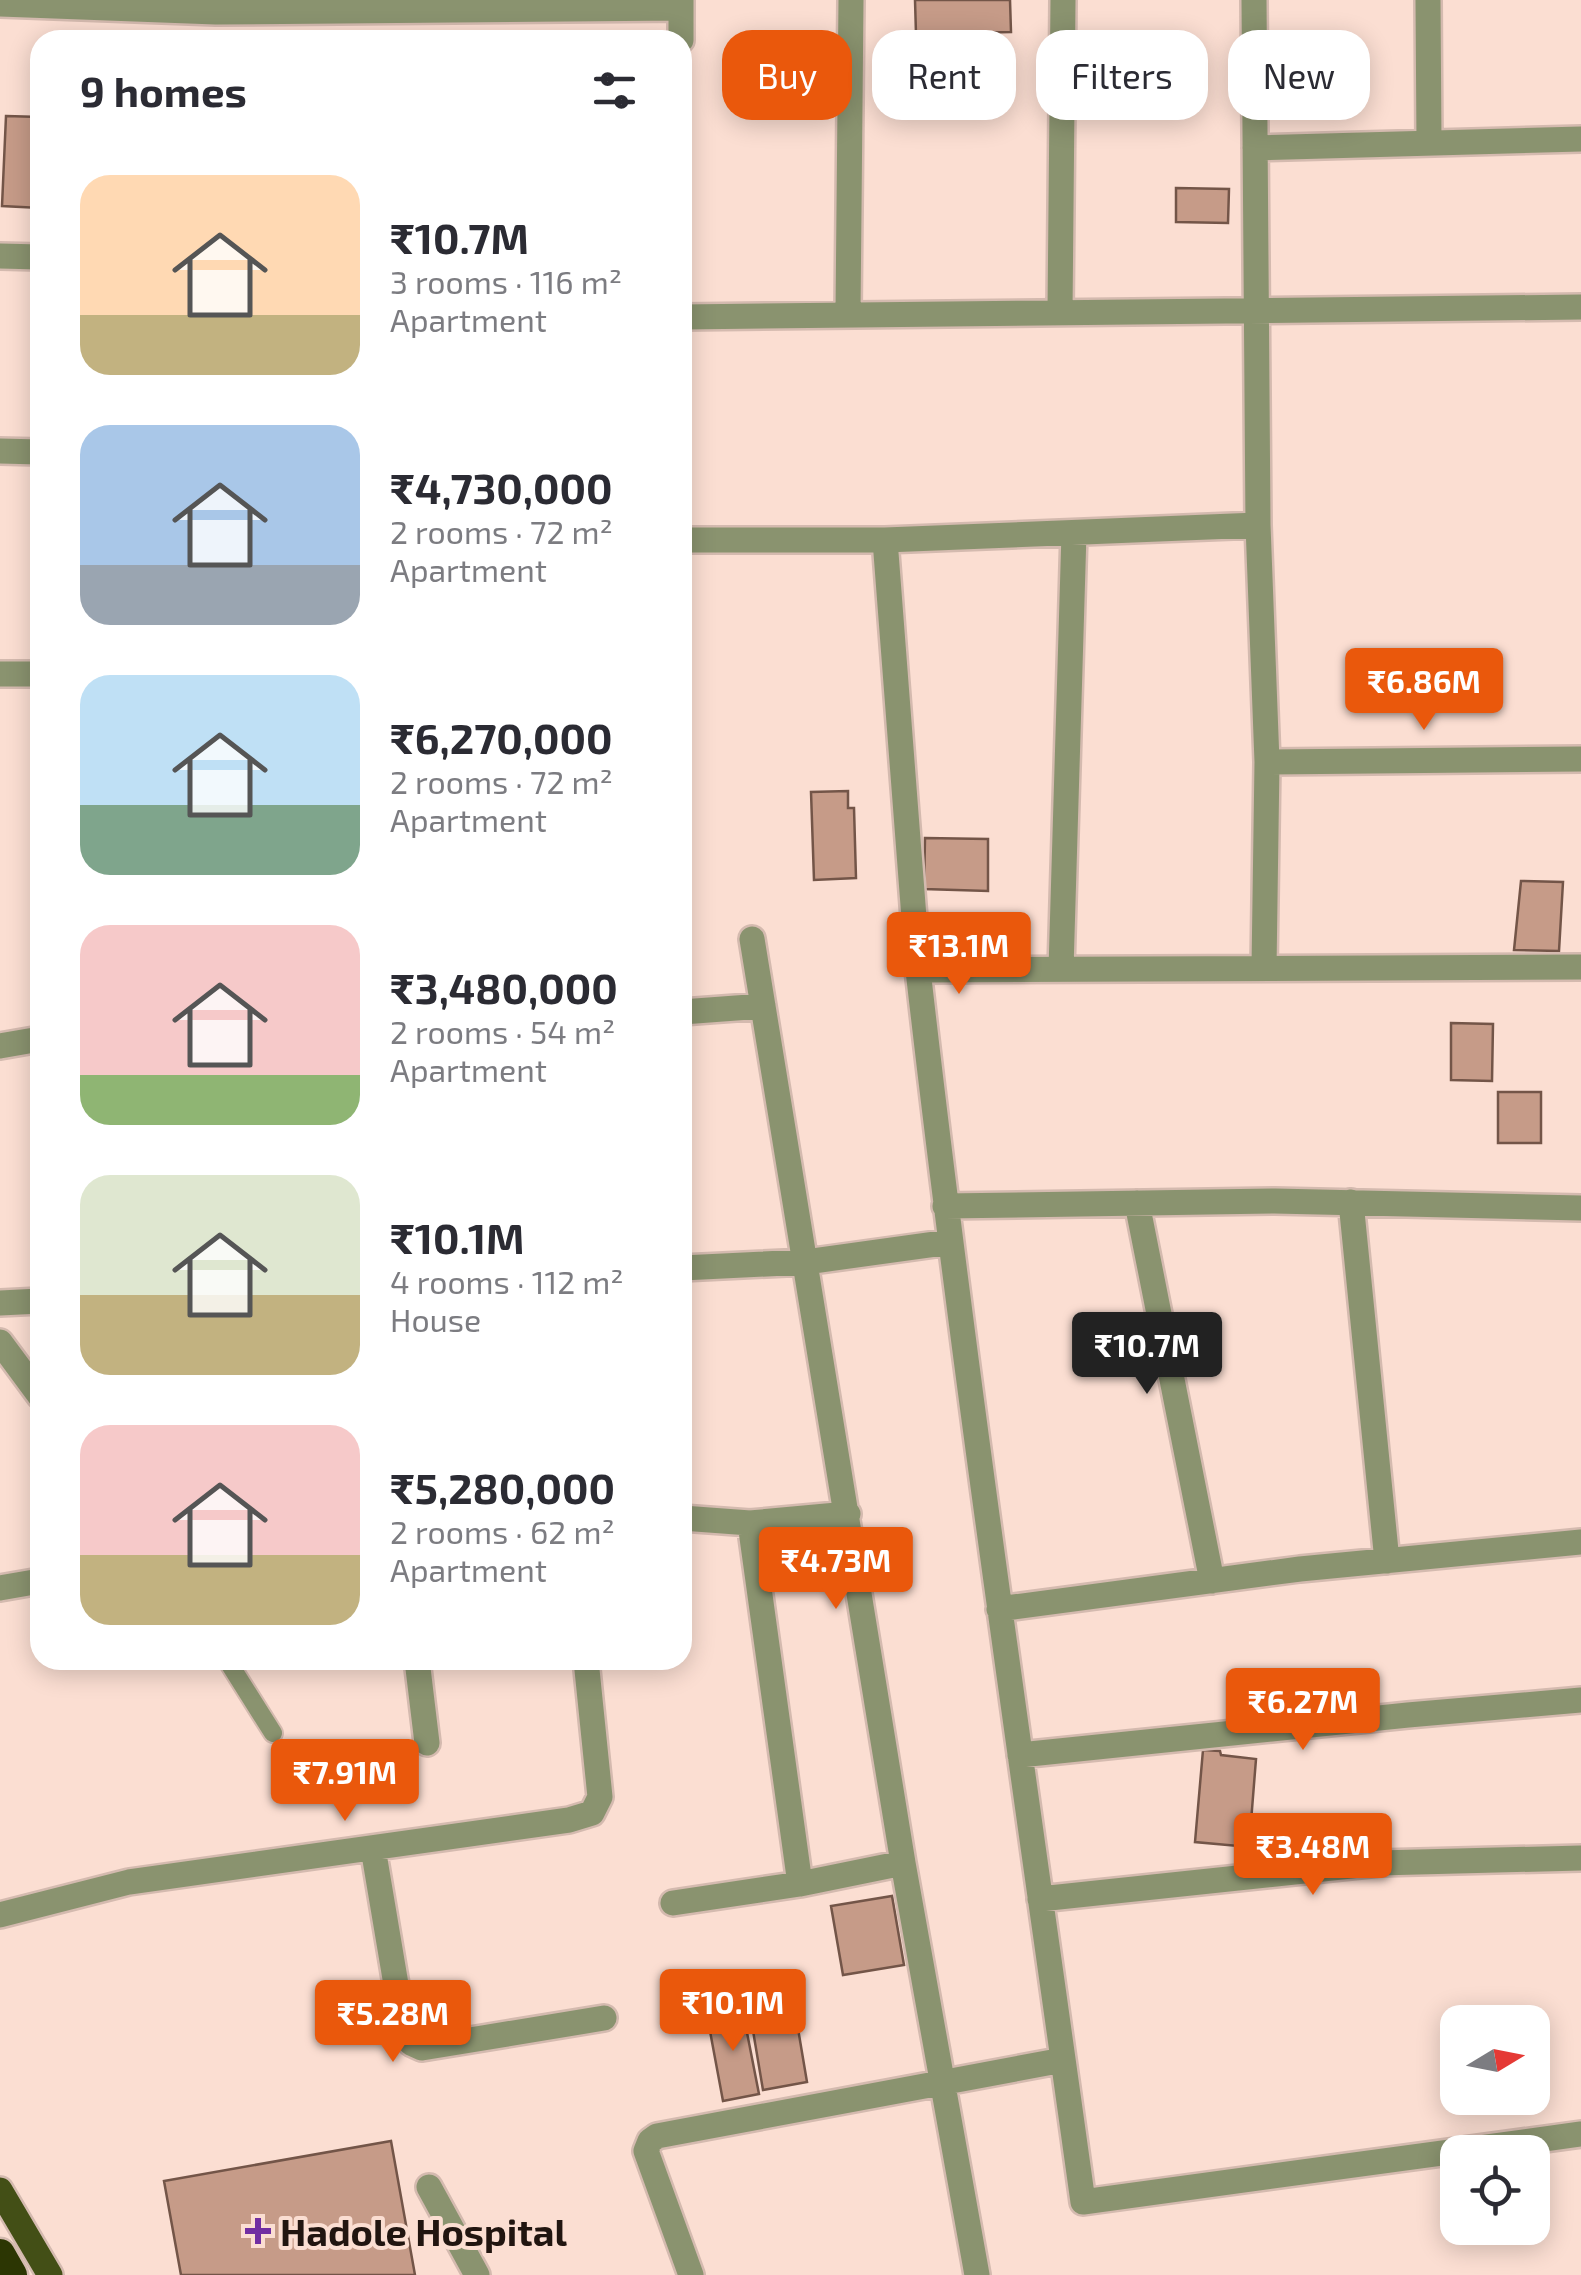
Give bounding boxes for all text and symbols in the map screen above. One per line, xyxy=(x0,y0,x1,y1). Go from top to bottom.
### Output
chip: Buy xyxy=(722,30,852,120)
chip: Rent xyxy=(872,30,1016,120)
chip: Filters xyxy=(1036,30,1208,120)
chip: New xyxy=(1228,30,1370,120)
icon: filters xyxy=(587,63,642,118)
text: 9 homes xyxy=(80,65,247,115)
text: ₹10.7M xyxy=(390,212,529,262)
icon: home xyxy=(160,215,280,335)
text: 3 rooms · 116 m² xyxy=(390,262,622,300)
text: Apartment xyxy=(390,300,547,338)
text: ₹4,730,000 xyxy=(390,462,613,512)
icon: home xyxy=(160,465,280,585)
text: 2 rooms · 72 m² xyxy=(390,512,613,550)
text: Apartment xyxy=(390,550,547,588)
pin: ₹6.86M xyxy=(1343,648,1505,733)
text: ₹6.86M xyxy=(1367,661,1481,699)
text: ₹6,270,000 xyxy=(390,712,613,762)
icon: home xyxy=(160,715,280,835)
text: 2 rooms · 72 m² xyxy=(390,762,613,800)
text: Apartment xyxy=(390,800,547,838)
pin: ₹13.1M xyxy=(878,912,1040,997)
text: ₹13.1M xyxy=(909,925,1009,963)
text: ₹3,480,000 xyxy=(390,962,618,1012)
icon: home xyxy=(160,965,280,1085)
text: 2 rooms · 54 m² xyxy=(390,1012,615,1050)
text: Apartment xyxy=(390,1050,547,1088)
text: ₹10.1M xyxy=(390,1212,524,1262)
icon: home xyxy=(160,1215,280,1335)
text: 4 rooms · 112 m² xyxy=(390,1262,624,1300)
text: House xyxy=(390,1300,481,1338)
pin: ₹10.7M xyxy=(1066,1312,1228,1397)
text: ₹10.7M xyxy=(1094,1325,1200,1363)
text: ₹5,280,000 xyxy=(390,1462,615,1512)
icon: home xyxy=(160,1465,280,1585)
text: 2 rooms · 62 m² xyxy=(390,1512,615,1550)
pin: ₹4.73M xyxy=(755,1527,917,1612)
text: ₹4.73M xyxy=(781,1540,891,1578)
text: Apartment xyxy=(390,1550,547,1588)
pin: ₹6.27M xyxy=(1222,1668,1384,1753)
text: ₹6.27M xyxy=(1248,1681,1358,1719)
pin: ₹7.91M xyxy=(264,1739,426,1824)
text: ₹7.91M xyxy=(293,1752,397,1790)
pin: ₹3.48M xyxy=(1232,1813,1394,1898)
text: ₹3.48M xyxy=(1256,1826,1370,1864)
pin: ₹10.1M xyxy=(652,1969,814,2054)
pin: ₹5.28M xyxy=(312,1980,474,2065)
text: ₹10.1M xyxy=(682,1982,784,2020)
text: ₹5.28M xyxy=(337,1993,449,2031)
north arrow xyxy=(1440,2005,1550,2115)
map controls xyxy=(1440,2005,1550,2245)
button: locate xyxy=(1440,2135,1550,2245)
place label: Hadole Hospital xyxy=(280,2208,568,2254)
marker: Hadole Hospital xyxy=(245,2218,271,2244)

